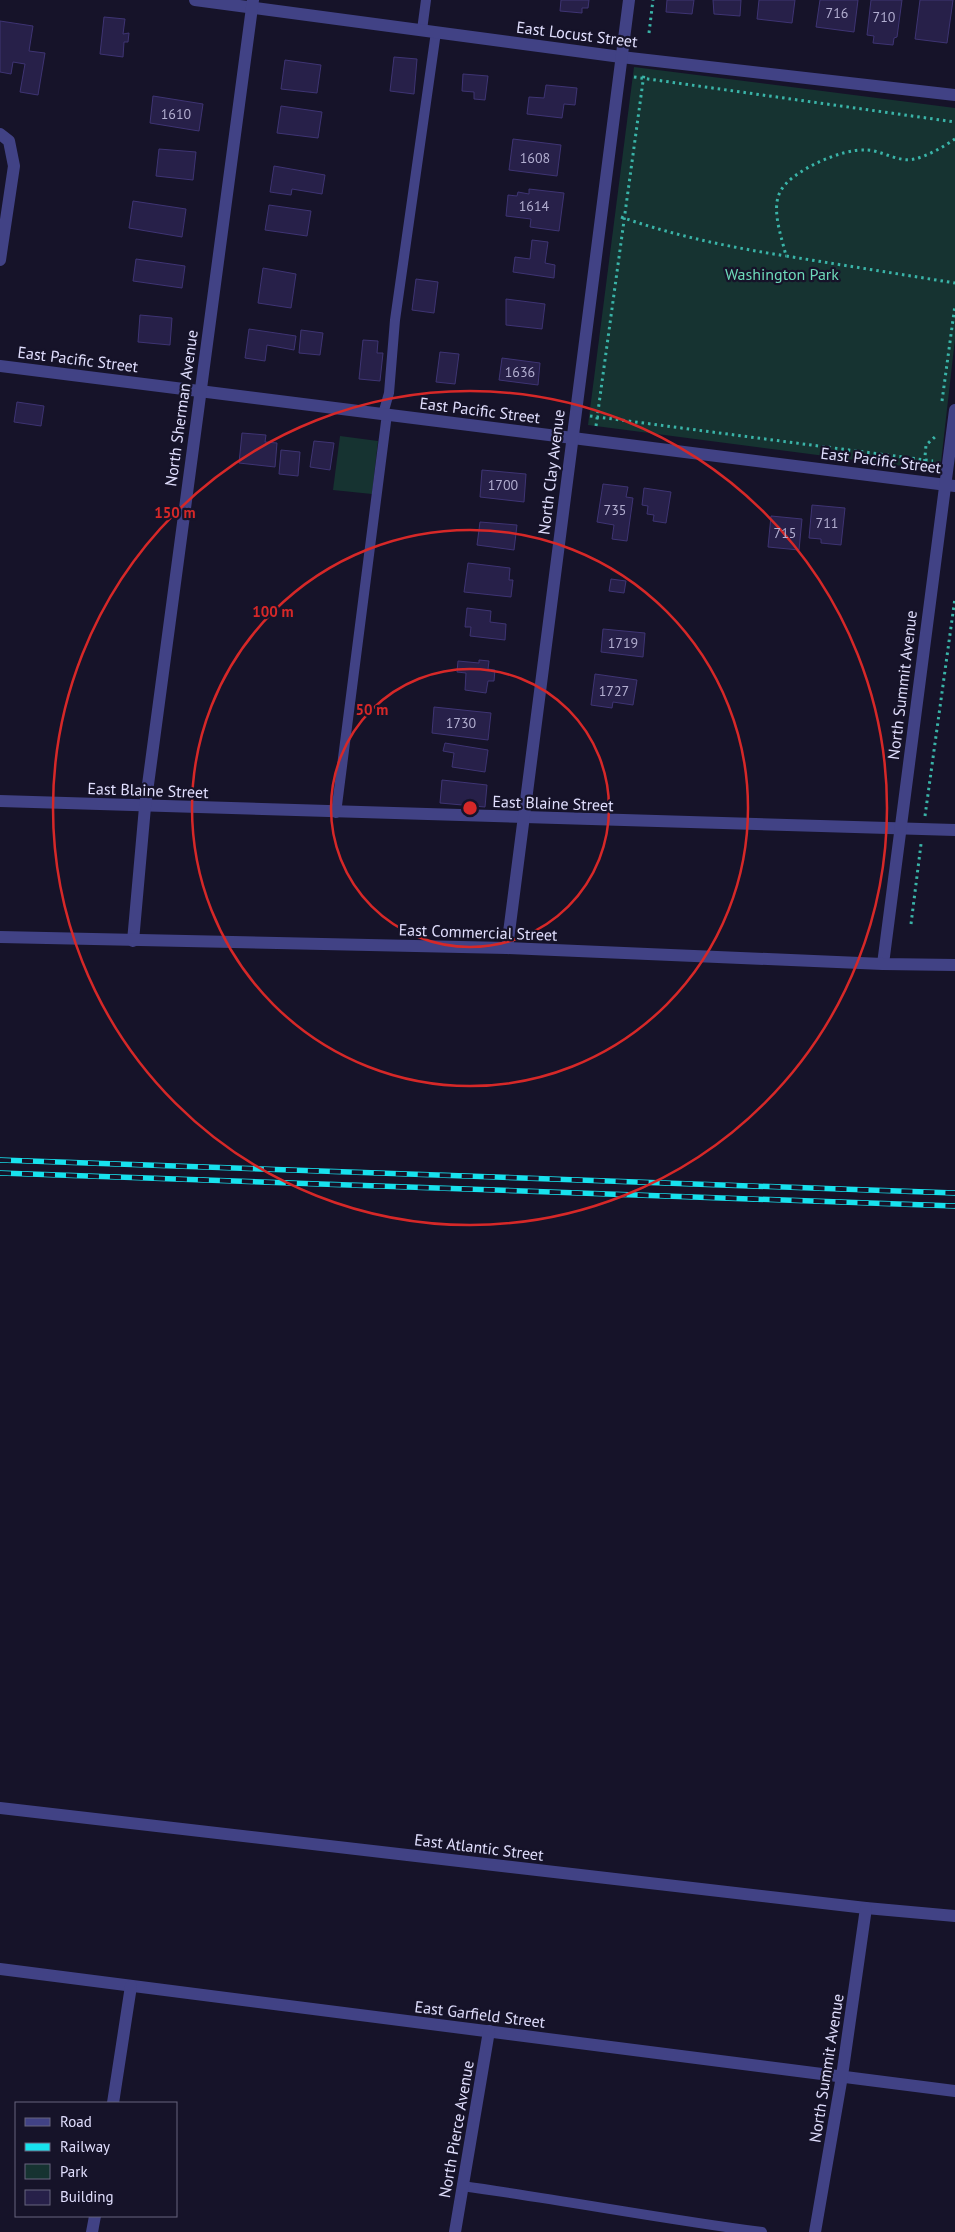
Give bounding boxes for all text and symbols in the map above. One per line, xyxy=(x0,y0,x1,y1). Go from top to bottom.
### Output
house number: 716 xyxy=(826,4,848,22)
house number: 710 xyxy=(873,8,896,26)
street label: East Locust Street xyxy=(515,17,639,51)
house number: 1610 xyxy=(161,105,192,123)
house number: 1608 xyxy=(520,149,550,167)
house number: 1614 xyxy=(519,197,550,215)
park label: Washington Park xyxy=(725,264,839,284)
street label: North Sherman Avenue xyxy=(160,328,202,488)
street label: East Pacific Street xyxy=(17,342,140,376)
house number: 1636 xyxy=(505,363,535,381)
street label: East Pacific Street xyxy=(419,393,542,427)
street label: North Clay Avenue xyxy=(533,408,569,536)
street label: East Pacific Street xyxy=(820,443,943,477)
house number: 1700 xyxy=(488,476,519,494)
house number: 735 xyxy=(604,501,626,519)
text: 150 m xyxy=(154,503,196,522)
house number: 711 xyxy=(816,514,838,532)
house number: 715 xyxy=(774,524,796,542)
text: 100 m xyxy=(252,602,294,621)
street label: North Summit Avenue xyxy=(883,609,921,761)
house number: 1719 xyxy=(608,634,638,652)
house number: 1727 xyxy=(599,682,629,700)
text: 50 m xyxy=(356,700,388,719)
house number: 1730 xyxy=(446,714,477,732)
street label: East Blaine Street xyxy=(87,778,209,802)
street label: East Blaine Street xyxy=(492,791,614,815)
centre of rings xyxy=(461,799,479,817)
street label: East Commercial Street xyxy=(398,919,558,945)
street label: East Atlantic Street xyxy=(413,1829,545,1865)
street label: North Summit Avenue xyxy=(804,1992,848,2144)
street label: East Garfield Street xyxy=(414,1996,547,2032)
street label: North Pierce Avenue xyxy=(434,2059,478,2199)
legend xyxy=(15,2102,178,2217)
text: Road xyxy=(60,2112,92,2131)
text: Railway xyxy=(60,2137,110,2156)
text: Park xyxy=(60,2162,88,2181)
text: Building xyxy=(60,2187,114,2206)

